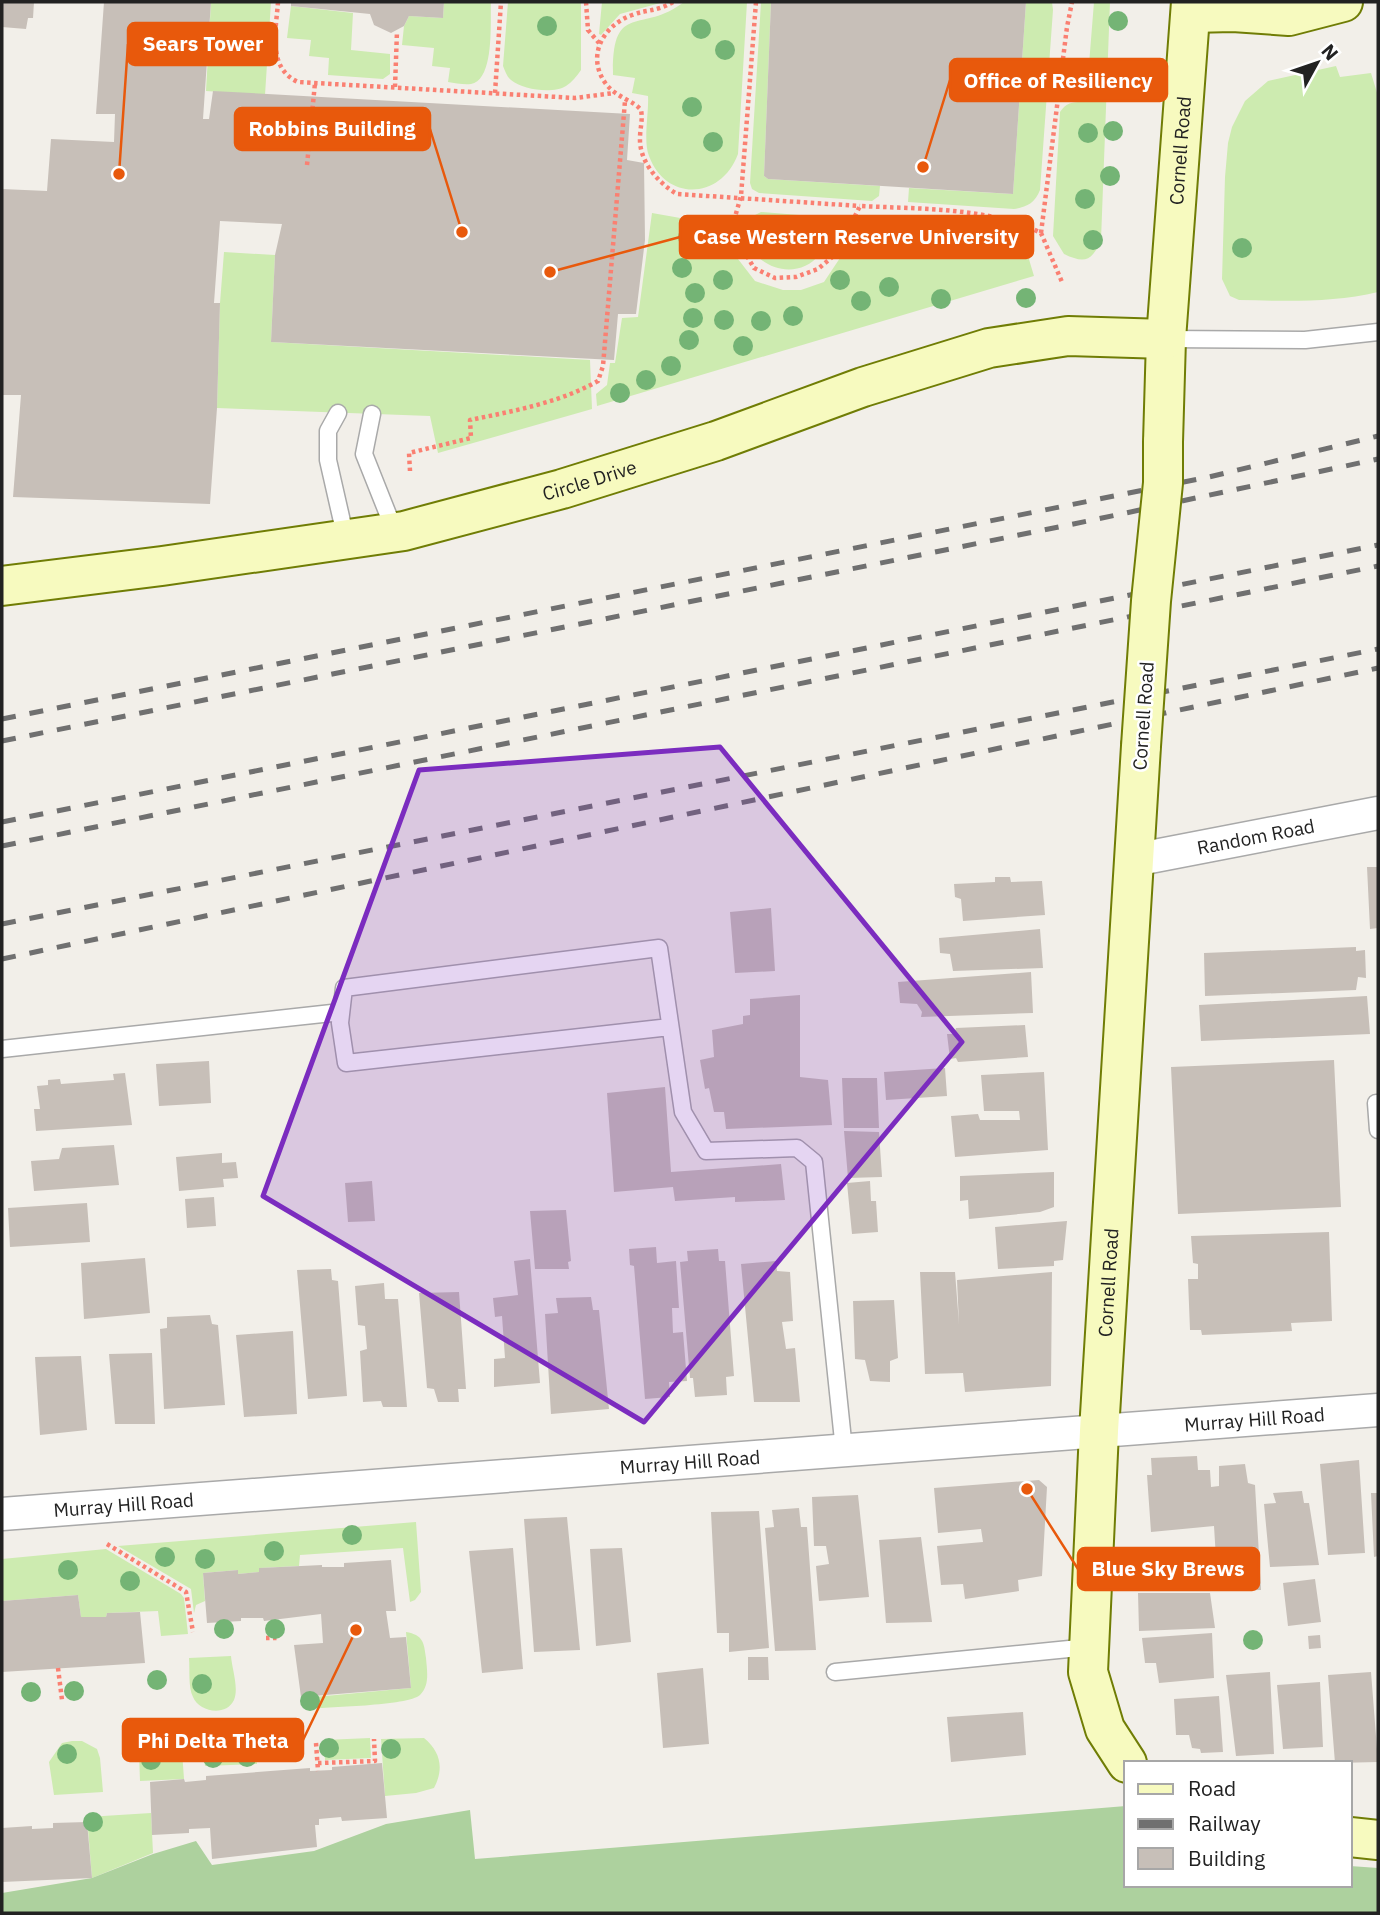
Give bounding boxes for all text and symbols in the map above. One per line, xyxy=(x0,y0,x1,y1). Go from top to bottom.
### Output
callout: Sears Tower xyxy=(128,23,277,65)
north arrow xyxy=(1282,28,1352,98)
text: Sears Tower xyxy=(142,29,264,57)
text: N xyxy=(1316,39,1344,65)
callout: Office of Resiliency xyxy=(950,59,1167,101)
text: Office of Resiliency xyxy=(964,66,1153,94)
street label: Cornell Road xyxy=(1164,95,1196,206)
callout: Robbins Building xyxy=(235,108,430,150)
text: Robbins Building xyxy=(248,114,416,142)
callout: Case Western Reserve University xyxy=(680,216,1033,258)
text: Case Western Reserve University xyxy=(693,222,1020,250)
street label: Circle Drive xyxy=(540,455,639,506)
street label: Cornell Road xyxy=(1127,661,1159,771)
street label: Random Road xyxy=(1195,813,1317,860)
street label: Cornell Road xyxy=(1093,1227,1123,1338)
street label: Murray Hill Road xyxy=(1183,1402,1326,1437)
street label: Murray Hill Road xyxy=(619,1445,761,1479)
street label: Murray Hill Road xyxy=(53,1488,195,1522)
callout: Blue Sky Brews xyxy=(1078,1548,1259,1590)
text: Blue Sky Brews xyxy=(1091,1554,1245,1582)
callout: Phi Delta Theta xyxy=(123,1719,303,1761)
text: Phi Delta Theta xyxy=(137,1726,289,1754)
legend xyxy=(1124,1761,1352,1887)
text: Road xyxy=(1188,1774,1236,1802)
text: Railway xyxy=(1188,1809,1261,1837)
text: Building xyxy=(1188,1844,1265,1872)

